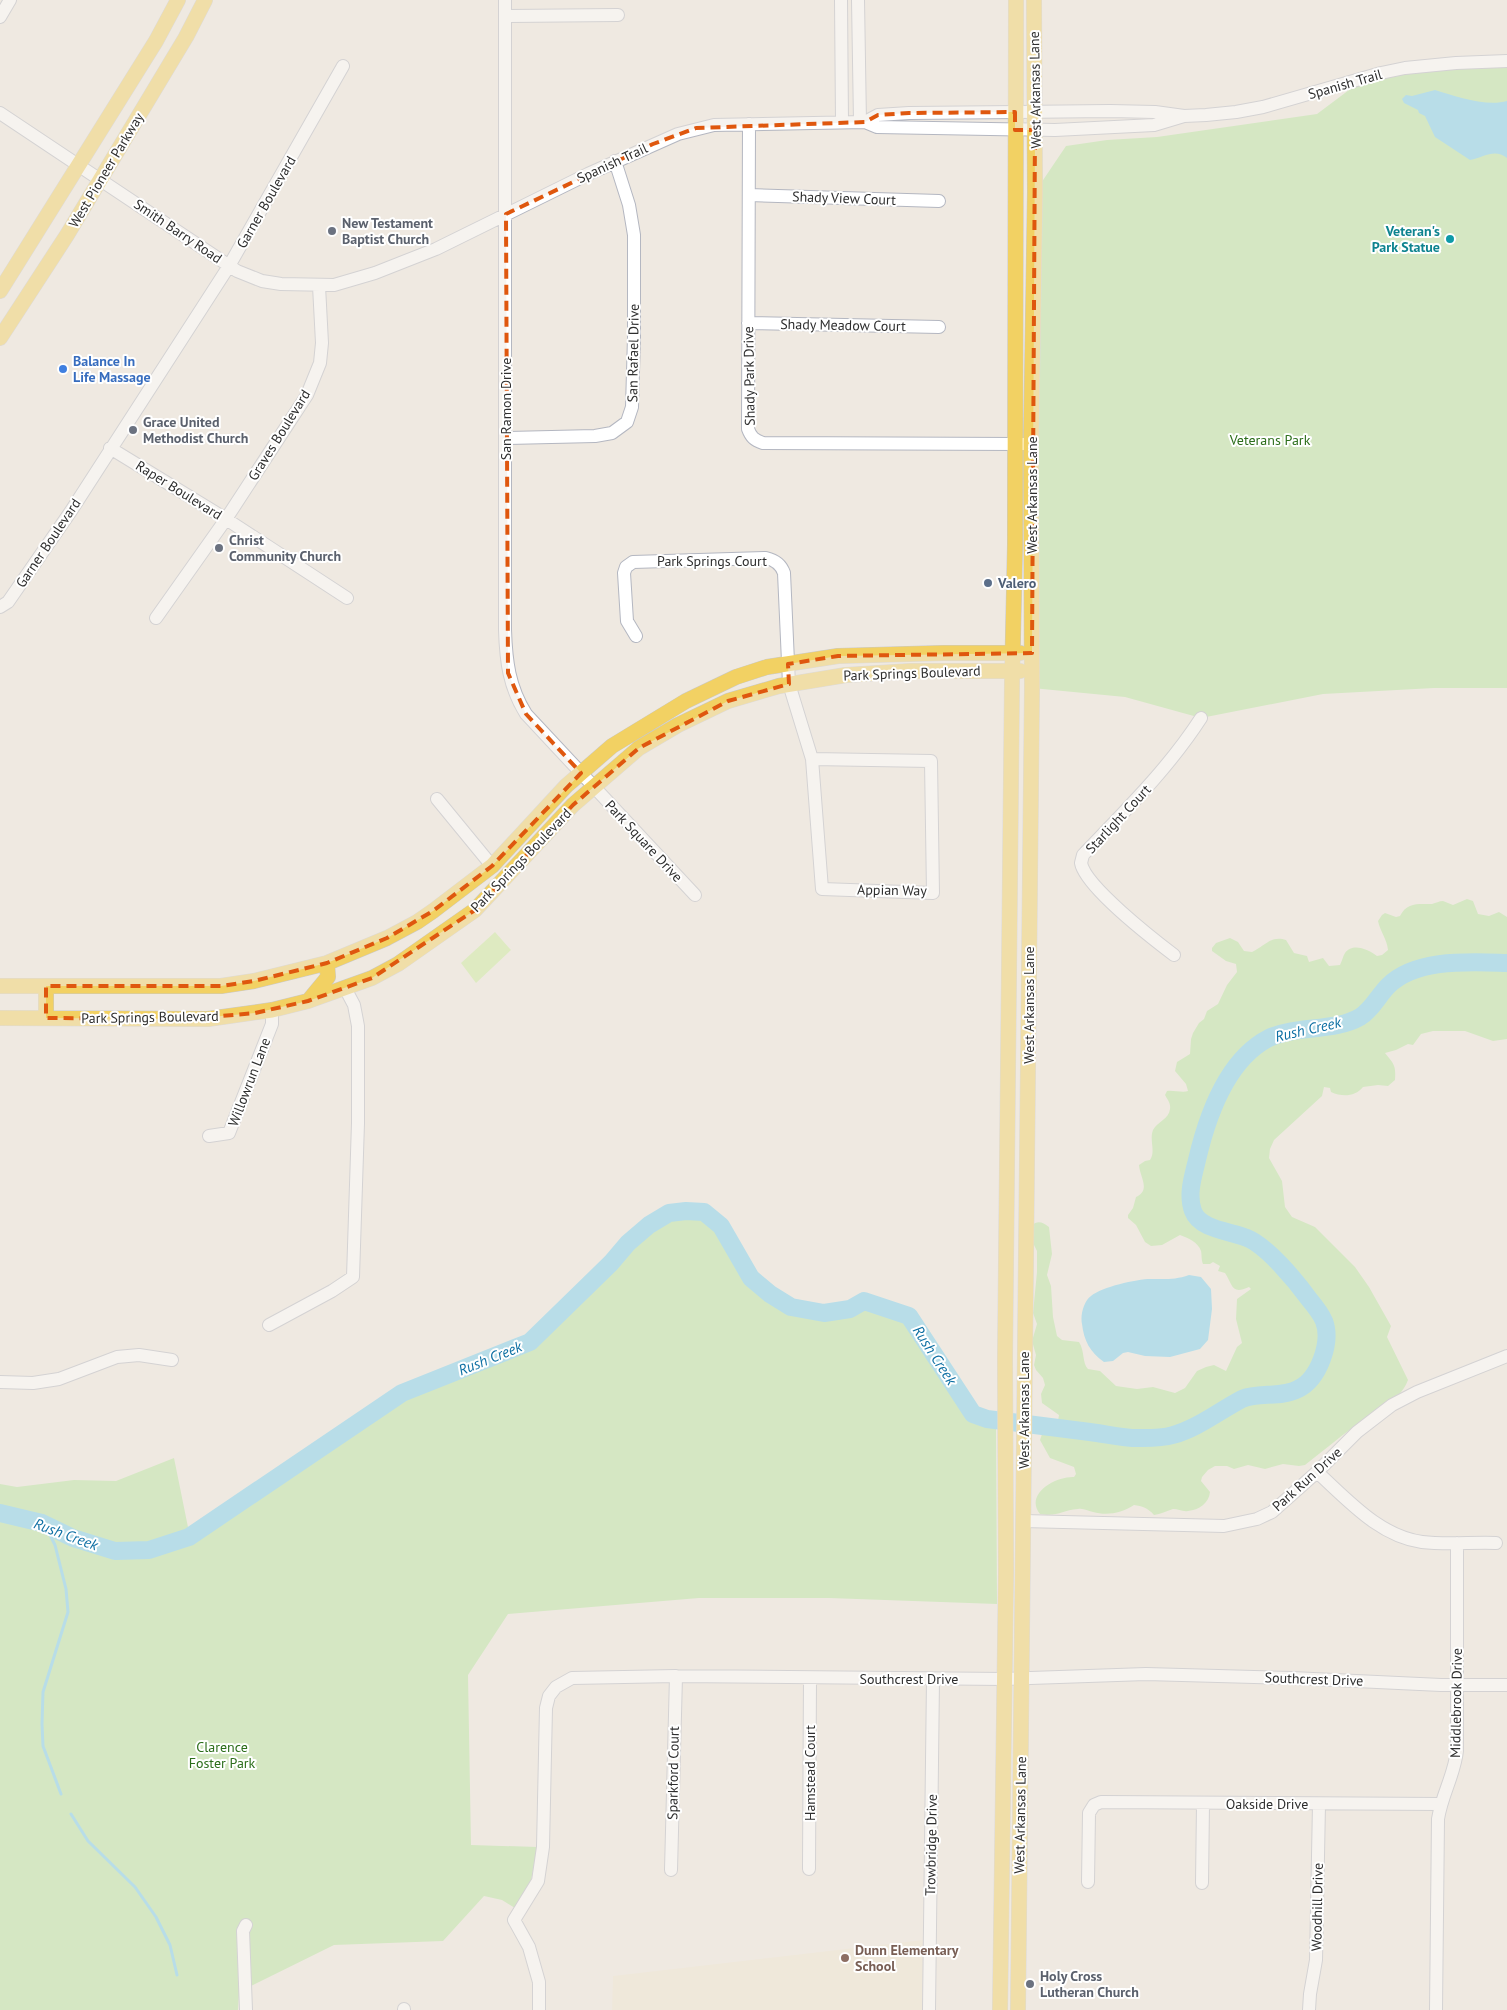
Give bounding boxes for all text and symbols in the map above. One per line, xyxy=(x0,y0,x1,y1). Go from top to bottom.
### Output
street label: West Arkansas Lane xyxy=(1025,31,1045,149)
street label: Spanish Trail xyxy=(1306,65,1384,103)
street label: West Pioneer Parkway xyxy=(64,109,148,231)
street label: Spanish Trail xyxy=(574,139,650,187)
street label: Garner Boulevard xyxy=(232,153,300,251)
street label: Shady View Court xyxy=(792,187,896,209)
street label: Smith Barry Road xyxy=(130,195,226,267)
place label: New Testament Baptist Church xyxy=(342,214,433,248)
place label: Veteran's Park Statue xyxy=(1372,222,1440,256)
marker: New Testament Baptist Church xyxy=(326,225,338,237)
marker: Veteran's Park Statue xyxy=(1444,233,1456,245)
street label: San Rafael Drive xyxy=(623,304,643,402)
street label: Shady Meadow Court xyxy=(780,315,906,335)
street label: Shady Park Drive xyxy=(739,326,759,426)
place label: Balance In Life Massage xyxy=(73,352,151,386)
street label: San Ramon Drive xyxy=(497,358,515,460)
marker: Balance In Life Massage xyxy=(57,363,69,375)
street label: Graves Boulevard xyxy=(244,386,314,484)
place label: Grace United Methodist Church xyxy=(143,413,248,447)
marker: Grace United Methodist Church xyxy=(127,424,139,436)
park label: Veterans Park xyxy=(1229,431,1311,449)
street label: West Arkansas Lane xyxy=(1023,436,1041,554)
street label: Raper Boulevard xyxy=(132,456,226,524)
street label: Garner Boulevard xyxy=(12,495,84,591)
place label: Christ Community Church xyxy=(229,531,341,565)
marker: Christ Community Church xyxy=(213,542,225,554)
street label: Park Springs Court xyxy=(657,552,767,570)
place label: Valero xyxy=(997,574,1037,592)
marker: Valero xyxy=(982,577,994,589)
street label: Park Springs Boulevard xyxy=(843,662,981,684)
street label: Starlight Court xyxy=(1081,781,1155,857)
street label: Park Square Drive xyxy=(601,796,687,886)
street label: Park Springs Boulevard xyxy=(467,804,575,916)
street label: Appian Way xyxy=(857,880,927,900)
street label: West Arkansas Lane xyxy=(1020,946,1038,1064)
street label: Park Springs Boulevard xyxy=(81,1007,219,1027)
water label: Rush Creek xyxy=(1273,1012,1344,1046)
street label: Willowrun Lane xyxy=(224,1035,274,1129)
water label: Rush Creek xyxy=(909,1322,962,1389)
water label: Rush Creek xyxy=(455,1336,526,1379)
street label: West Arkansas Lane xyxy=(1015,1351,1033,1469)
street label: Park Run Drive xyxy=(1268,1443,1346,1515)
water label: Rush Creek xyxy=(31,1514,102,1555)
street label: Middlebrook Drive xyxy=(1446,1648,1466,1758)
street label: Southcrest Drive xyxy=(1264,1668,1364,1690)
street label: Southcrest Drive xyxy=(860,1670,958,1688)
street label: Hamstead Court xyxy=(801,1725,819,1821)
street label: Sparkford Court xyxy=(663,1726,683,1820)
park label: Clarence Foster Park xyxy=(189,1738,256,1772)
street label: West Arkansas Lane xyxy=(1010,1756,1030,1874)
street label: Trowbridge Drive xyxy=(921,1794,941,1896)
street label: Oakside Drive xyxy=(1226,1795,1308,1813)
street label: Woodhill Drive xyxy=(1307,1863,1327,1951)
place label: Dunn Elementary School xyxy=(855,1941,959,1975)
marker: Dunn Elementary School xyxy=(839,1952,851,1964)
place label: Holy Cross Lutheran Church xyxy=(1040,1967,1139,2001)
marker: Holy Cross Lutheran Church xyxy=(1024,1978,1036,1990)

